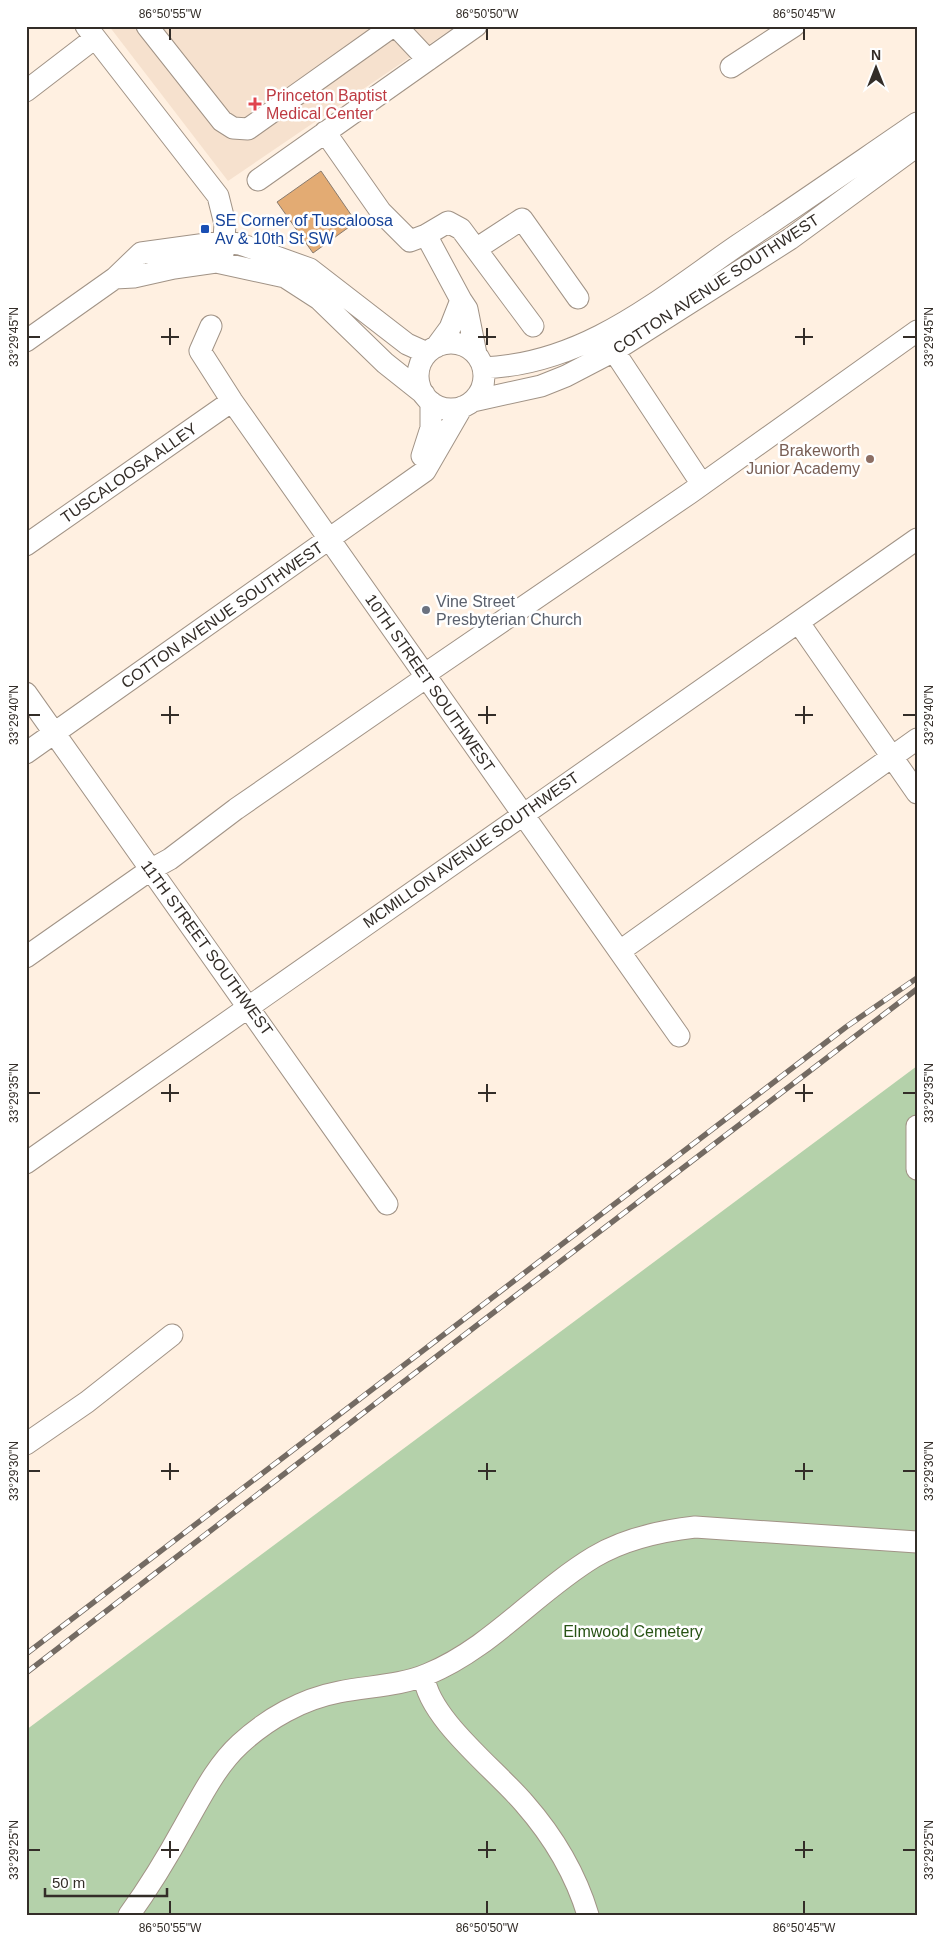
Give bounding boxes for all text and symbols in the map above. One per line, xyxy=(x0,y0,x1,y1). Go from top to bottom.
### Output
text: 86°50'55"W xyxy=(139,7,202,21)
text: 86°50'50"W xyxy=(456,7,519,21)
text: 86°50'45"W xyxy=(773,7,836,21)
north arrow xyxy=(850,42,900,92)
text: N xyxy=(871,47,881,63)
place label: Princeton Baptist Medical Center xyxy=(266,87,388,122)
marker: Princeton Baptist Medical Center xyxy=(248,97,262,111)
street label: COTTON AVENUE SOUTHWEST xyxy=(610,211,822,357)
place label: SE Corner of Tuscaloosa Av & 10th St SW xyxy=(215,212,393,247)
marker: SE Corner of Tuscaloosa Av & 10th St SW xyxy=(199,223,211,235)
text: 33°29'45"N xyxy=(7,307,21,367)
text: 33°29'45"N xyxy=(922,307,936,367)
street label: TUSCALOOSA ALLEY xyxy=(58,419,200,526)
place label: Brakeworth Junior Academy xyxy=(746,442,860,477)
marker: Brakeworth Junior Academy xyxy=(864,453,876,465)
street label: COTTON AVENUE SOUTHWEST xyxy=(118,538,326,691)
street label: 10TH STREET SOUTHWEST xyxy=(362,591,498,775)
place label: Vine Street Presbyterian Church xyxy=(436,593,582,628)
marker: Vine Street Presbyterian Church xyxy=(420,604,432,616)
text: 33°29'40"N xyxy=(7,685,21,745)
text: 33°29'40"N xyxy=(922,685,936,745)
street label: MCMILLON AVENUE SOUTHWEST xyxy=(360,769,582,931)
street label: 11TH STREET SOUTHWEST xyxy=(138,857,276,1039)
text: 33°29'35"N xyxy=(7,1063,21,1123)
text: 33°29'35"N xyxy=(922,1063,936,1123)
text: 33°29'30"N xyxy=(7,1441,21,1501)
text: 33°29'30"N xyxy=(922,1441,936,1501)
park label: Elmwood Cemetery xyxy=(563,1623,703,1640)
text: 33°29'25"N xyxy=(7,1820,21,1880)
text: 33°29'25"N xyxy=(922,1820,936,1880)
scale bar xyxy=(45,1866,168,1898)
text: 50 m xyxy=(52,1874,85,1891)
text: 86°50'55"W xyxy=(139,1921,202,1935)
text: 86°50'50"W xyxy=(456,1921,519,1935)
text: 86°50'45"W xyxy=(773,1921,836,1935)

